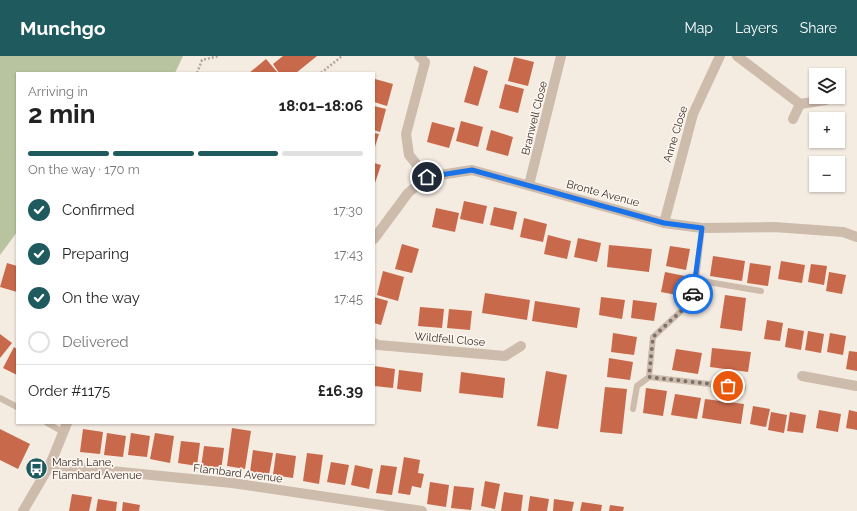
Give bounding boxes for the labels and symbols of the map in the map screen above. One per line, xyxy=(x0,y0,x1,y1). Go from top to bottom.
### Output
street label: Branwell Close xyxy=(519,79,550,157)
street label: Anne Close xyxy=(661,104,690,164)
pin xyxy=(410,160,444,194)
street label: Bronte Avenue xyxy=(565,177,641,210)
courier xyxy=(673,274,713,314)
street label: Wildfell Close xyxy=(414,330,486,349)
pin xyxy=(711,369,745,403)
bus stop icon: Marsh Lane, Flambard Avenue xyxy=(23,455,49,481)
place label: Marsh Lane, Flambard Avenue xyxy=(52,456,143,482)
street label: Flambard Avenue xyxy=(192,462,284,485)

